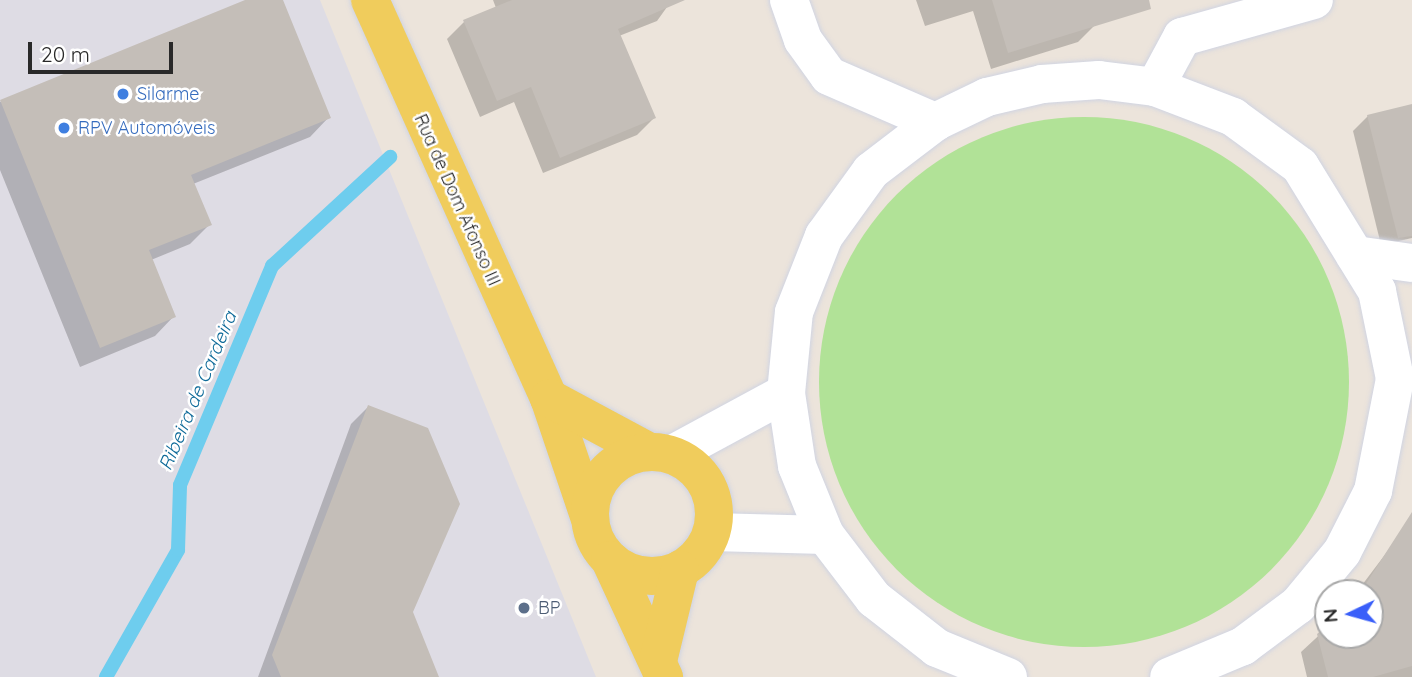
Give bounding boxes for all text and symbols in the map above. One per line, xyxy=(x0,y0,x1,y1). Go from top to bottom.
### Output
scale bar xyxy=(32,28,177,72)
text: 20 m xyxy=(41,41,90,67)
place label: Silarme xyxy=(137,83,200,105)
marker: Silarme xyxy=(115,86,131,102)
street label: Rua de Dom Afonso III xyxy=(409,111,505,289)
place label: RPV Automóveis xyxy=(78,117,215,139)
marker: RPV Automóveis xyxy=(56,120,72,136)
water label: Ribeira de Cardeira xyxy=(154,308,242,474)
north arrow xyxy=(1314,579,1384,649)
place label: BP xyxy=(538,597,560,619)
marker: BP xyxy=(516,600,532,616)
text: N xyxy=(1318,608,1343,624)

